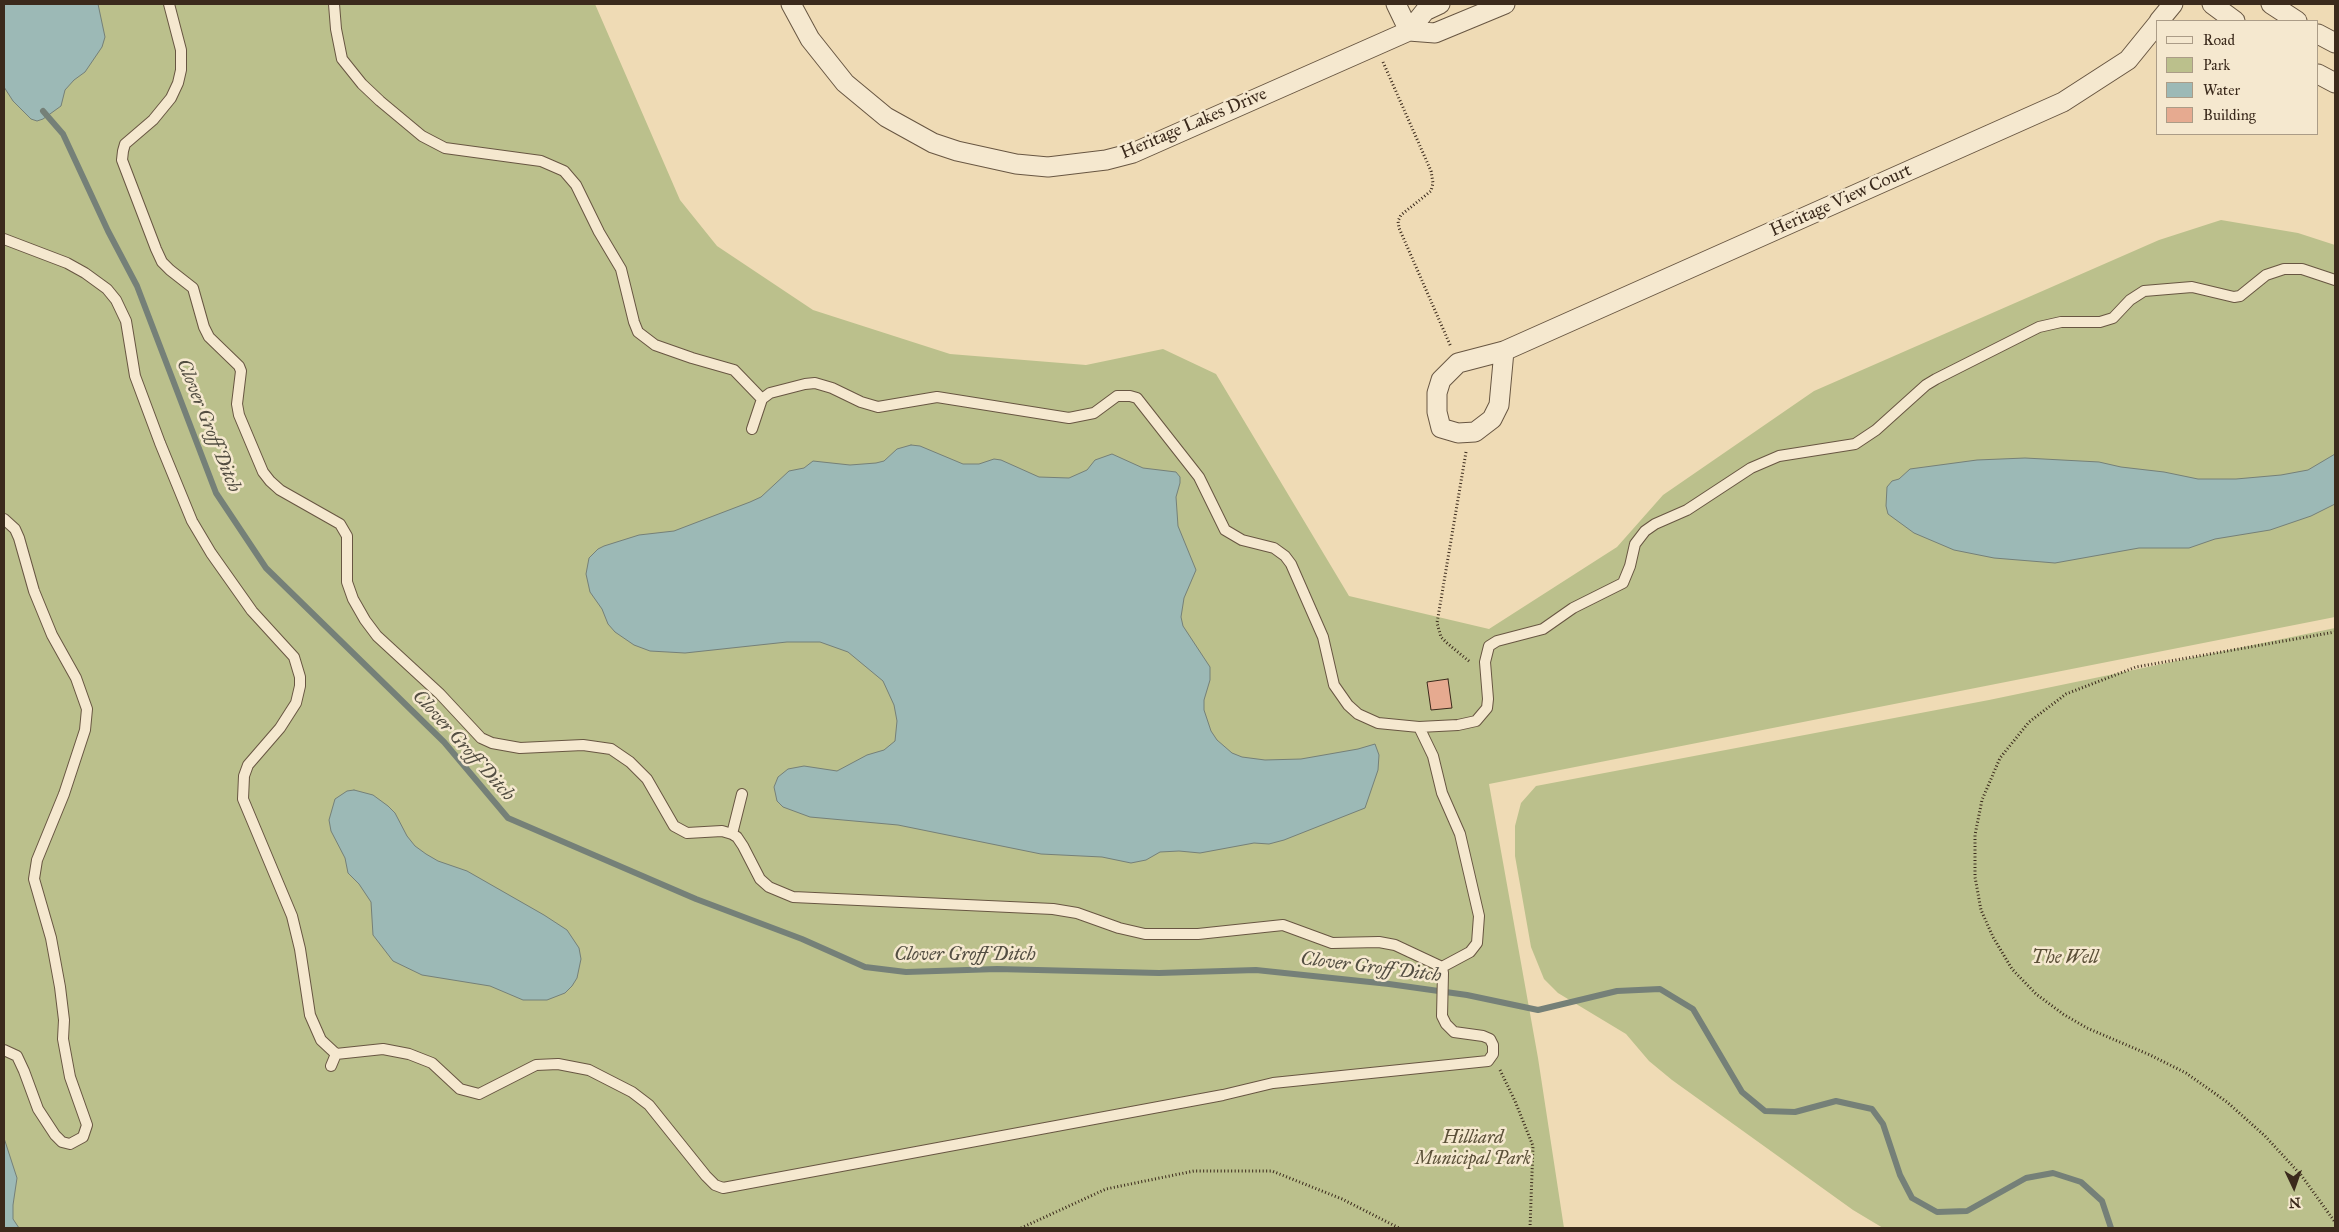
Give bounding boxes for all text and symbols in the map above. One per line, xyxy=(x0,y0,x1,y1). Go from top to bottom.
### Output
legend xyxy=(2156,20,2319,135)
text: Road xyxy=(2203,31,2235,49)
text: Park xyxy=(2203,56,2230,74)
text: Water xyxy=(2203,81,2240,99)
street label: Heritage Lakes Drive xyxy=(1118,83,1270,165)
text: Building xyxy=(2203,106,2256,124)
street label: Heritage View Court xyxy=(1767,160,1915,242)
water label: Clover Groff Ditch xyxy=(171,356,245,496)
water label: Clover Groff Ditch xyxy=(407,686,519,806)
water label: Clover Groff Ditch xyxy=(894,944,1036,966)
water label: Clover Groff Ditch xyxy=(1299,948,1443,988)
park label: The Well xyxy=(2032,948,2098,970)
park label: Hilliard Municipal Park xyxy=(1415,1128,1531,1170)
north arrow xyxy=(2269,1162,2319,1212)
text: N xyxy=(2288,1194,2301,1211)

